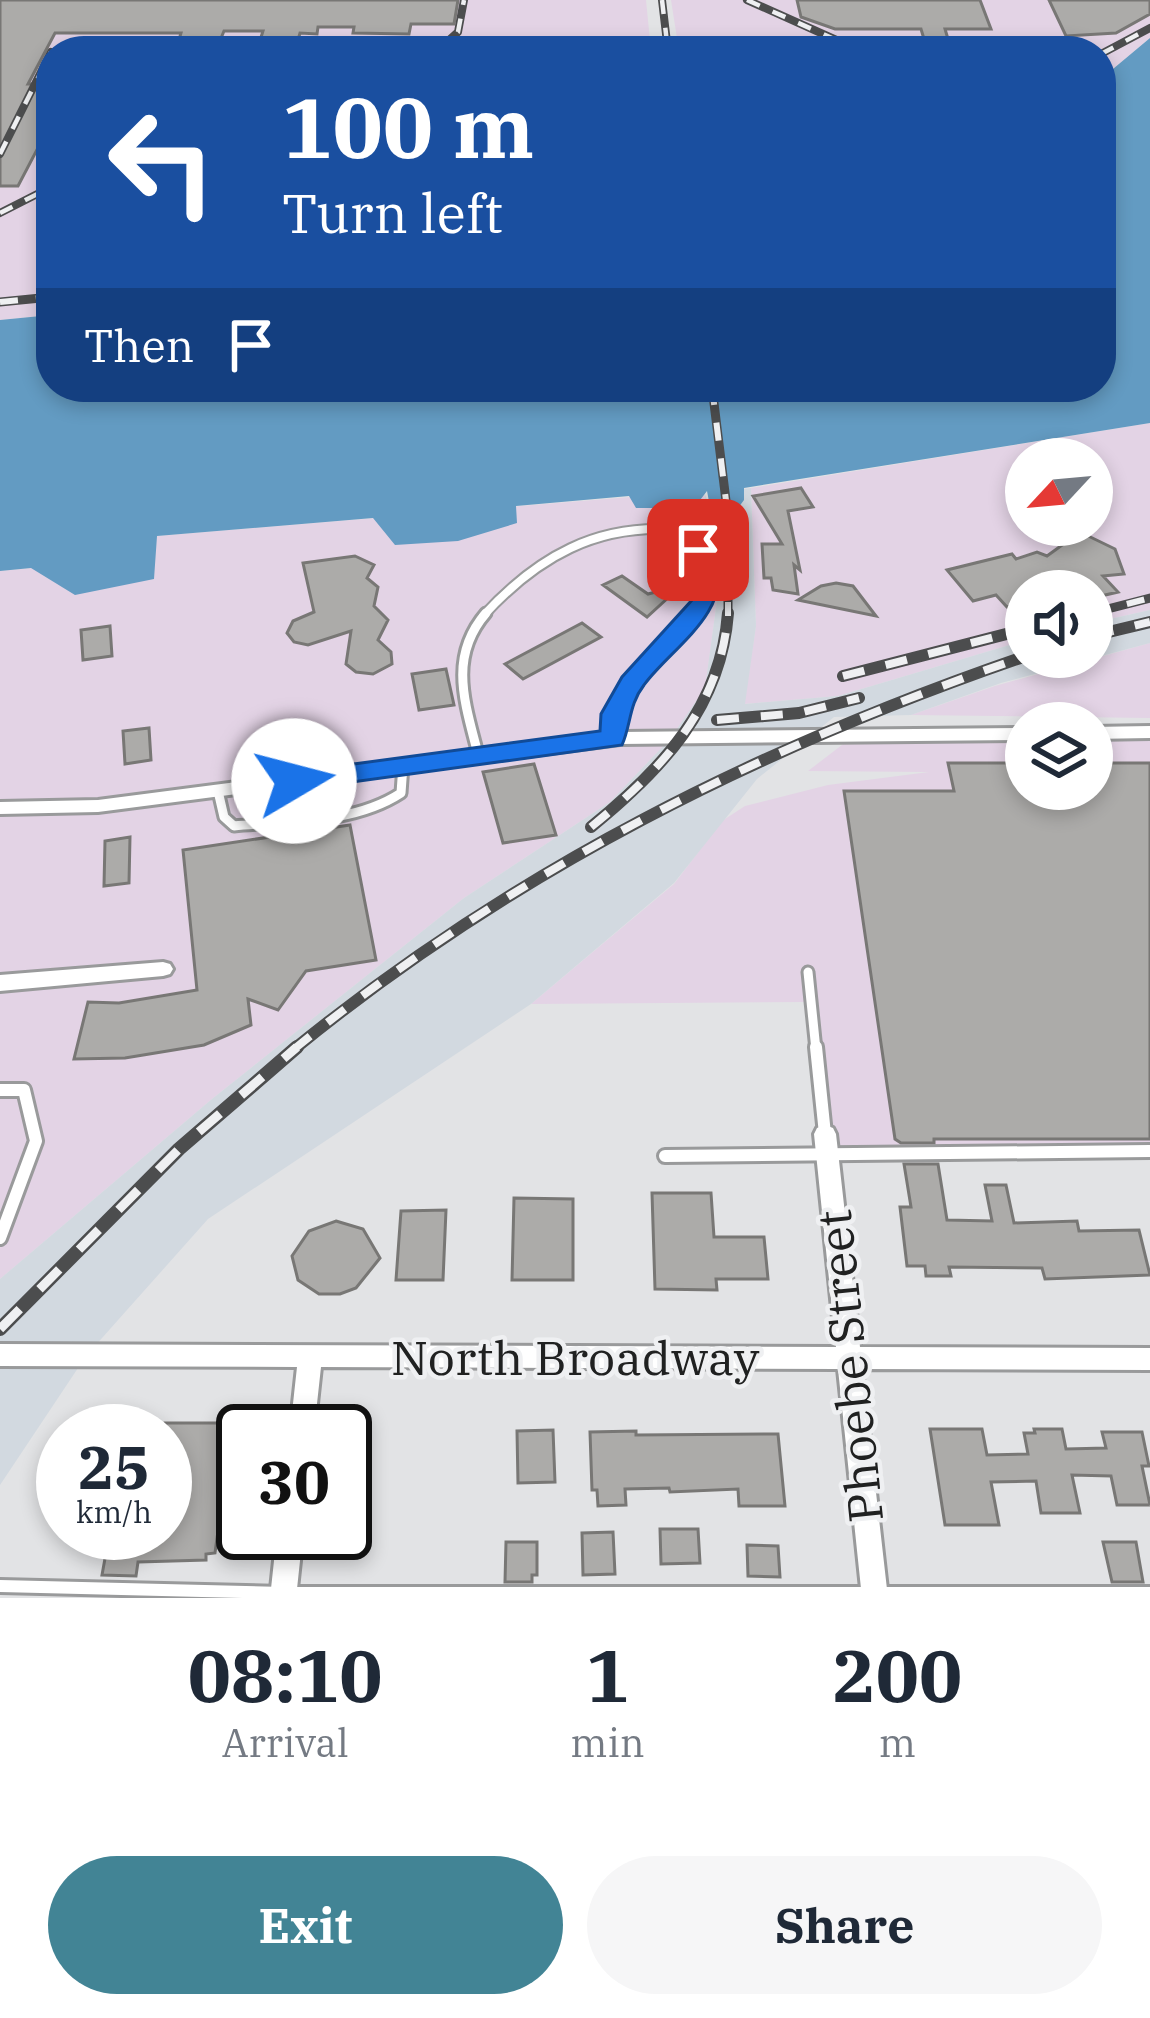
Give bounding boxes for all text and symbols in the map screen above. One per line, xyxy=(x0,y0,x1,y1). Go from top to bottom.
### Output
text: 100 m xyxy=(282,72,534,181)
icon: left xyxy=(84,84,240,240)
text: Turn left xyxy=(282,178,503,248)
icon: arrive xyxy=(218,312,284,378)
text: Then xyxy=(84,316,194,374)
north arrow xyxy=(1005,438,1113,546)
map controls xyxy=(1005,438,1113,810)
pin xyxy=(647,499,749,601)
icon: arrive xyxy=(665,517,731,583)
button: sound xyxy=(1005,570,1113,678)
button: layers xyxy=(1005,702,1113,810)
position arrow xyxy=(231,718,357,844)
street label: Phoebe Street xyxy=(802,1207,896,1526)
street label: North Broadway xyxy=(391,1326,760,1388)
speed limit sign: 30 xyxy=(216,1404,372,1560)
text: 25 xyxy=(78,1427,150,1506)
text: km/h xyxy=(76,1492,152,1531)
text: 08:10 xyxy=(188,1628,382,1722)
text: 1 xyxy=(586,1628,629,1722)
text: 200 xyxy=(833,1628,962,1722)
text: Arrival xyxy=(222,1717,349,1768)
text: min xyxy=(570,1717,645,1768)
text: m xyxy=(879,1717,916,1768)
button: Exit xyxy=(48,1856,563,1994)
button: Share xyxy=(587,1856,1102,1994)

